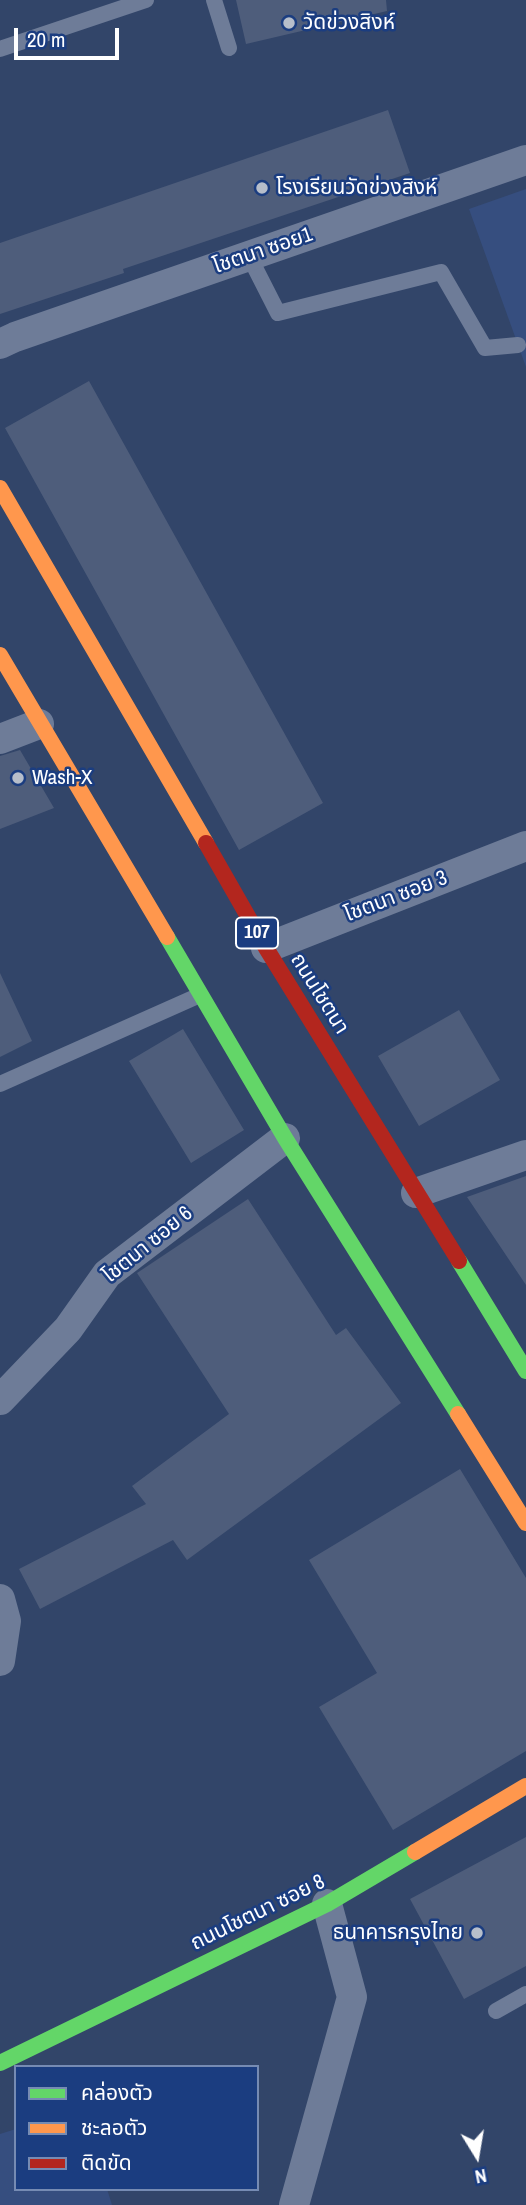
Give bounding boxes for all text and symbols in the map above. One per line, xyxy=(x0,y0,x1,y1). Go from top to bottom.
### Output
place label: วัดข่วงสิงห์ xyxy=(303,10,395,36)
scale bar xyxy=(18,14,122,58)
marker: วัดข่วงสิงห์ xyxy=(281,15,297,31)
text: 20 m xyxy=(27,25,65,54)
place label: โรงเรียนวัดข่วงสิงห์ xyxy=(276,175,437,201)
marker: โรงเรียนวัดข่วงสิงห์ xyxy=(254,180,270,196)
street label: โชตนา ซอย1 xyxy=(210,222,316,280)
place label: Wash-X xyxy=(32,765,93,791)
marker: Wash-X xyxy=(10,770,26,786)
street label: โชตนา ซอย 3 xyxy=(341,866,451,928)
road number: 107 xyxy=(236,917,278,948)
street label: ถนนโชตนา xyxy=(284,949,354,1039)
street label: โชตนา ซอย 6 xyxy=(98,1201,198,1289)
street label: ถนนโชตนา ซอย 8 xyxy=(187,1870,329,1956)
place label: ธนาคารกรุงไทย xyxy=(333,1920,463,1946)
marker: ธนาคารกรุงไทย xyxy=(469,1925,485,1941)
legend xyxy=(14,2065,259,2191)
text: คล่องตัว xyxy=(81,2078,153,2107)
text: ชะลอตัว xyxy=(81,2113,147,2142)
north arrow xyxy=(442,2121,512,2191)
text: ติดขัด xyxy=(81,2148,132,2177)
text: N xyxy=(473,2163,489,2190)

